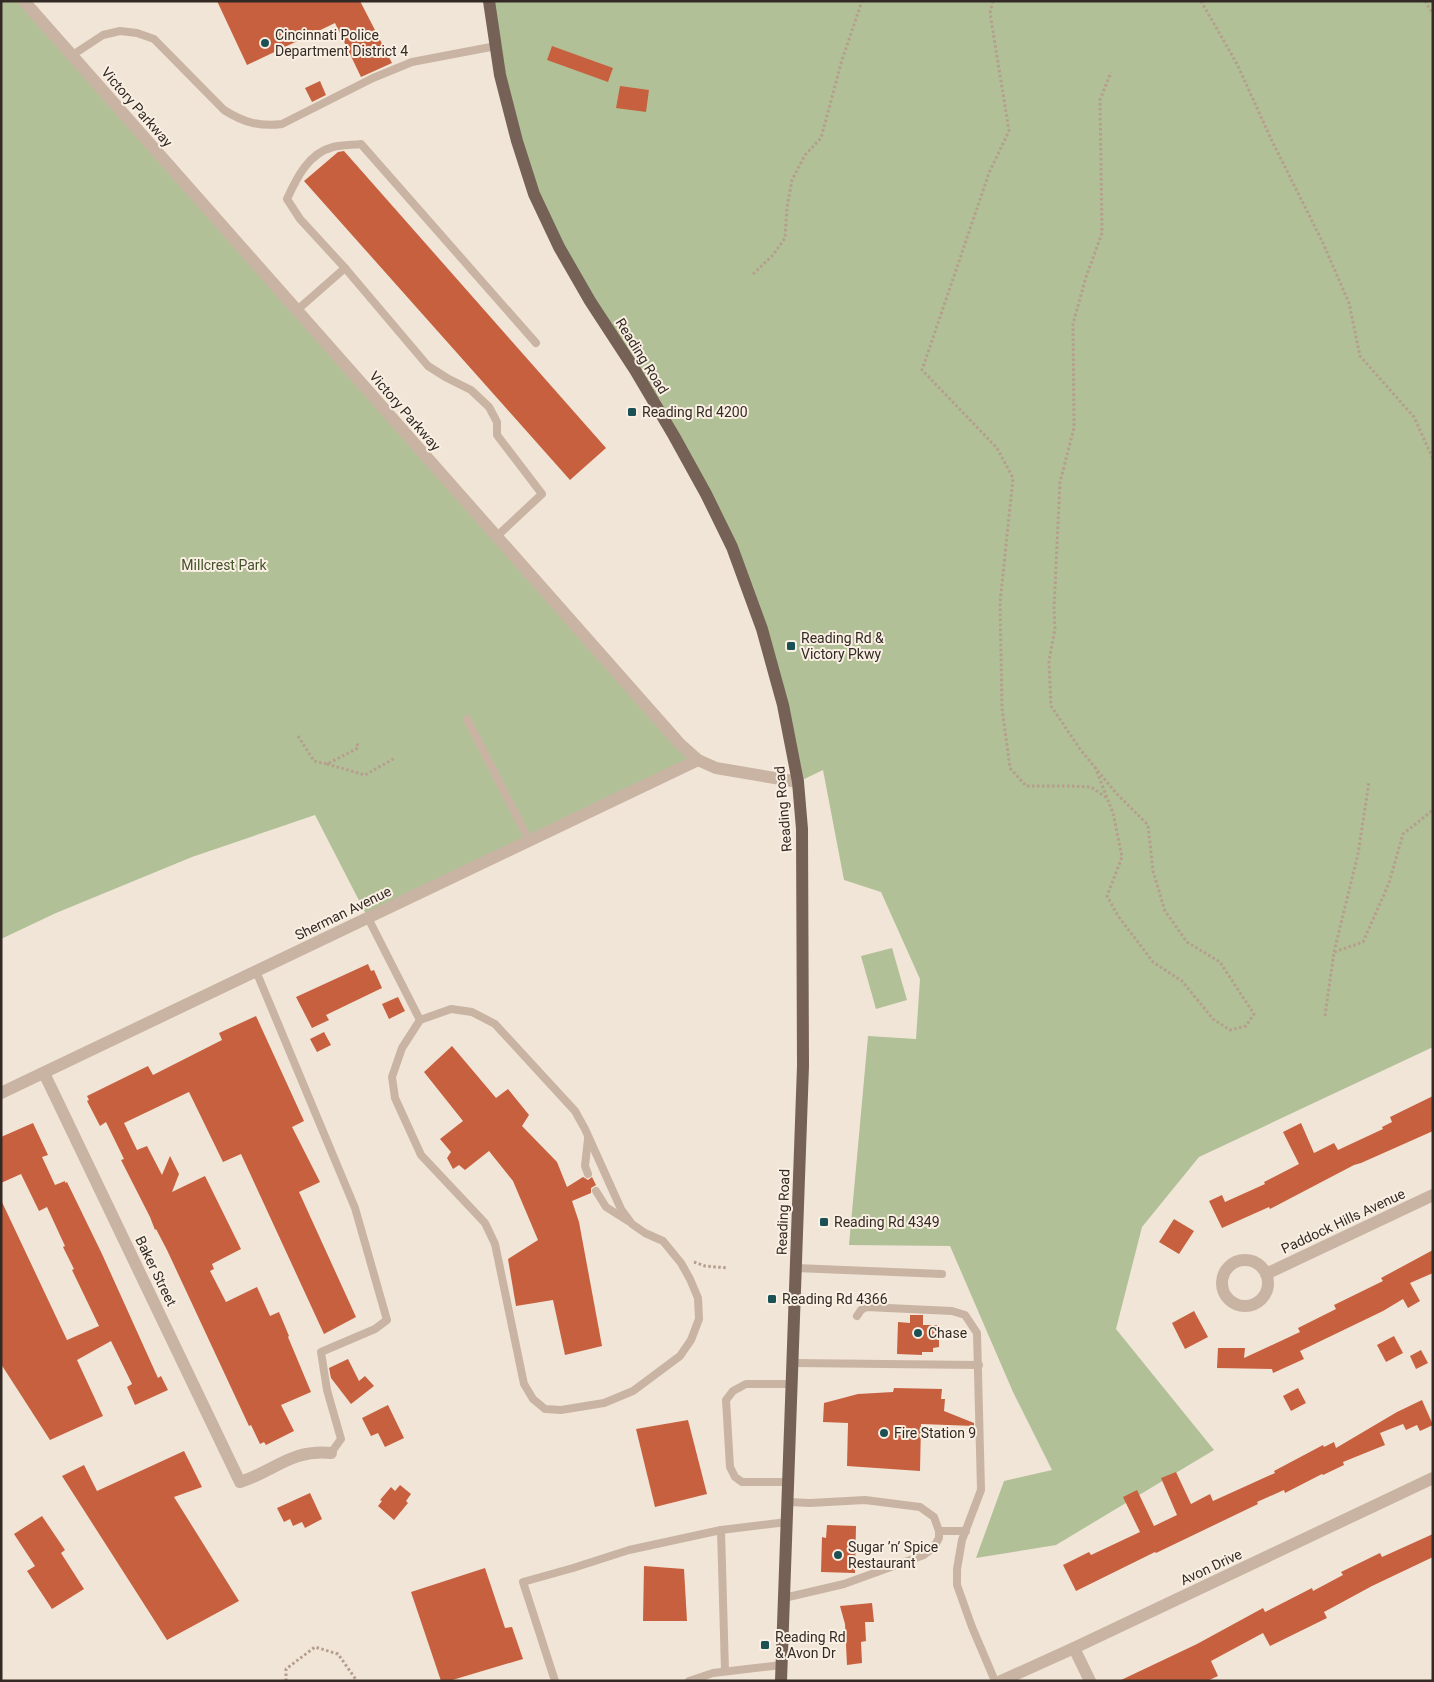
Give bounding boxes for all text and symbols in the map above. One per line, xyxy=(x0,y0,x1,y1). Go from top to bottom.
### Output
place label: Cincinnati Police Department District 4 xyxy=(275,27,408,59)
marker: Cincinnati Police Department District 4 xyxy=(259,37,271,49)
street label: Victory Parkway xyxy=(98,64,176,150)
street label: Reading Road xyxy=(612,315,672,397)
street label: Victory Parkway xyxy=(366,368,444,454)
place label: Reading Rd 4200 xyxy=(642,404,748,420)
marker: Reading Rd 4200 xyxy=(626,406,638,418)
park label: Millcrest Park xyxy=(181,557,268,573)
place label: Reading Rd & Victory Pkwy xyxy=(801,630,884,662)
marker: Reading Rd & Victory Pkwy xyxy=(785,640,797,652)
street label: Reading Road xyxy=(771,765,795,853)
street label: Sherman Avenue xyxy=(292,883,394,943)
street label: Reading Road xyxy=(774,1169,792,1255)
street label: Paddock Hills Avenue xyxy=(1279,1185,1407,1257)
place label: Reading Rd 4349 xyxy=(834,1214,940,1230)
marker: Reading Rd 4349 xyxy=(818,1216,830,1228)
street label: Baker Street xyxy=(132,1233,180,1309)
place label: Reading Rd 4366 xyxy=(782,1291,888,1307)
marker: Reading Rd 4366 xyxy=(766,1293,778,1305)
place label: Chase xyxy=(928,1325,967,1341)
marker: Chase xyxy=(912,1327,924,1339)
place label: Fire Station 9 xyxy=(894,1425,976,1441)
marker: Fire Station 9 xyxy=(878,1427,890,1439)
place label: Sugar ’n’ Spice Restaurant xyxy=(848,1539,938,1571)
street label: Avon Drive xyxy=(1178,1546,1244,1588)
marker: Sugar ’n’ Spice Restaurant xyxy=(832,1549,844,1561)
place label: Reading Rd & Avon Dr xyxy=(775,1629,846,1661)
marker: Reading Rd & Avon Dr xyxy=(759,1639,771,1651)

